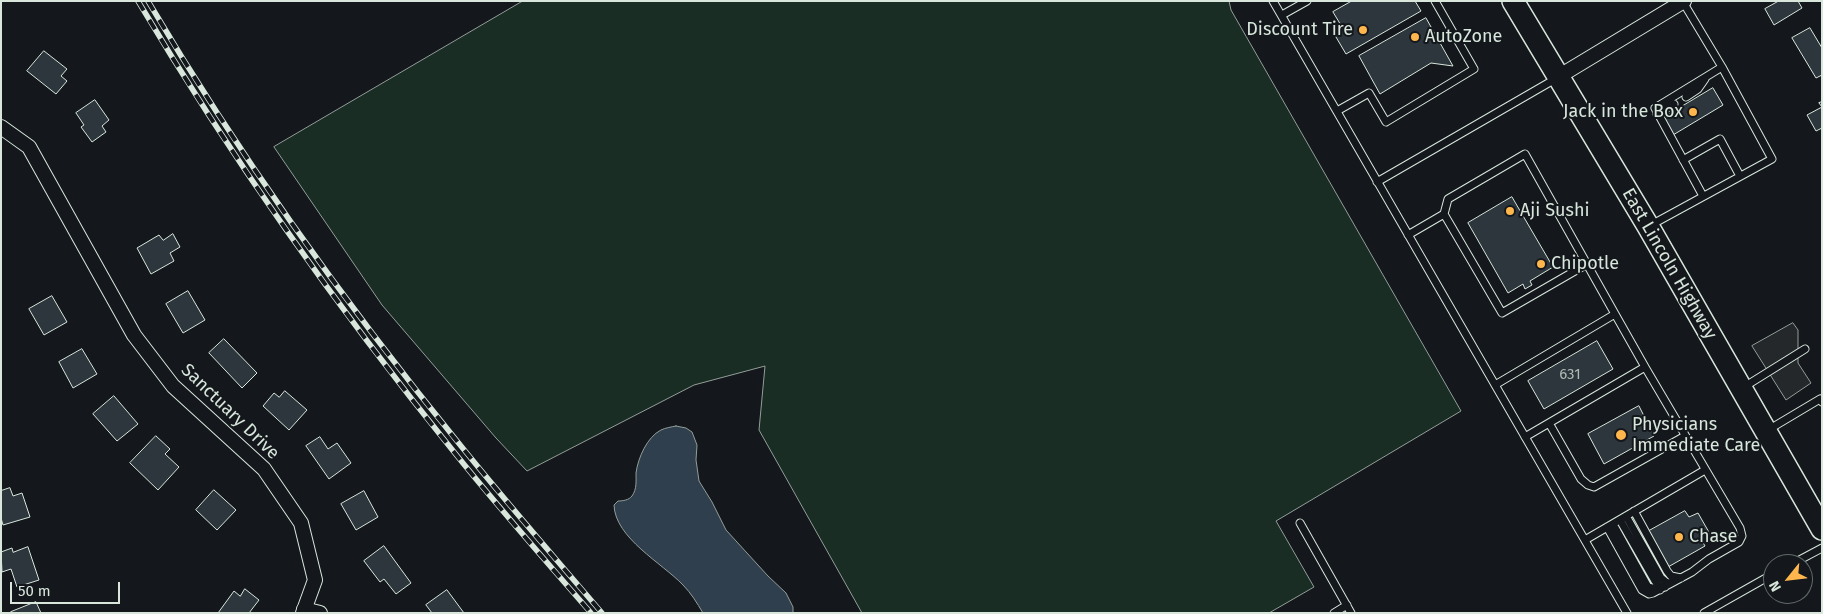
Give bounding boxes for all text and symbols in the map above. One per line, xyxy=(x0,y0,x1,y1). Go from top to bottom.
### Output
place label: Discount Tire xyxy=(1246,19,1353,41)
marker: Discount Tire xyxy=(1357,24,1369,36)
place label: AutoZone xyxy=(1425,26,1502,48)
marker: AutoZone xyxy=(1409,31,1421,43)
place label: Jack in the Box xyxy=(1563,101,1683,123)
marker: Jack in the Box xyxy=(1687,106,1699,118)
street label: East Lincoln Highway xyxy=(1617,185,1721,343)
place label: Aji Sushi xyxy=(1520,200,1590,222)
marker: Aji Sushi xyxy=(1504,205,1516,217)
place label: Chipotle xyxy=(1551,253,1619,275)
marker: Chipotle xyxy=(1535,258,1547,270)
street label: Sanctuary Drive xyxy=(176,360,284,464)
house number: 631 xyxy=(1559,366,1581,384)
place label: Physicians Immediate Care xyxy=(1632,414,1760,456)
marker: Physicians Immediate Care xyxy=(1614,428,1628,442)
place label: Chase xyxy=(1689,526,1737,548)
marker: Chase xyxy=(1673,531,1685,543)
north arrow xyxy=(1763,554,1813,604)
scale bar xyxy=(12,572,122,604)
text: N xyxy=(1766,578,1785,594)
text: 50 m xyxy=(18,582,51,600)

